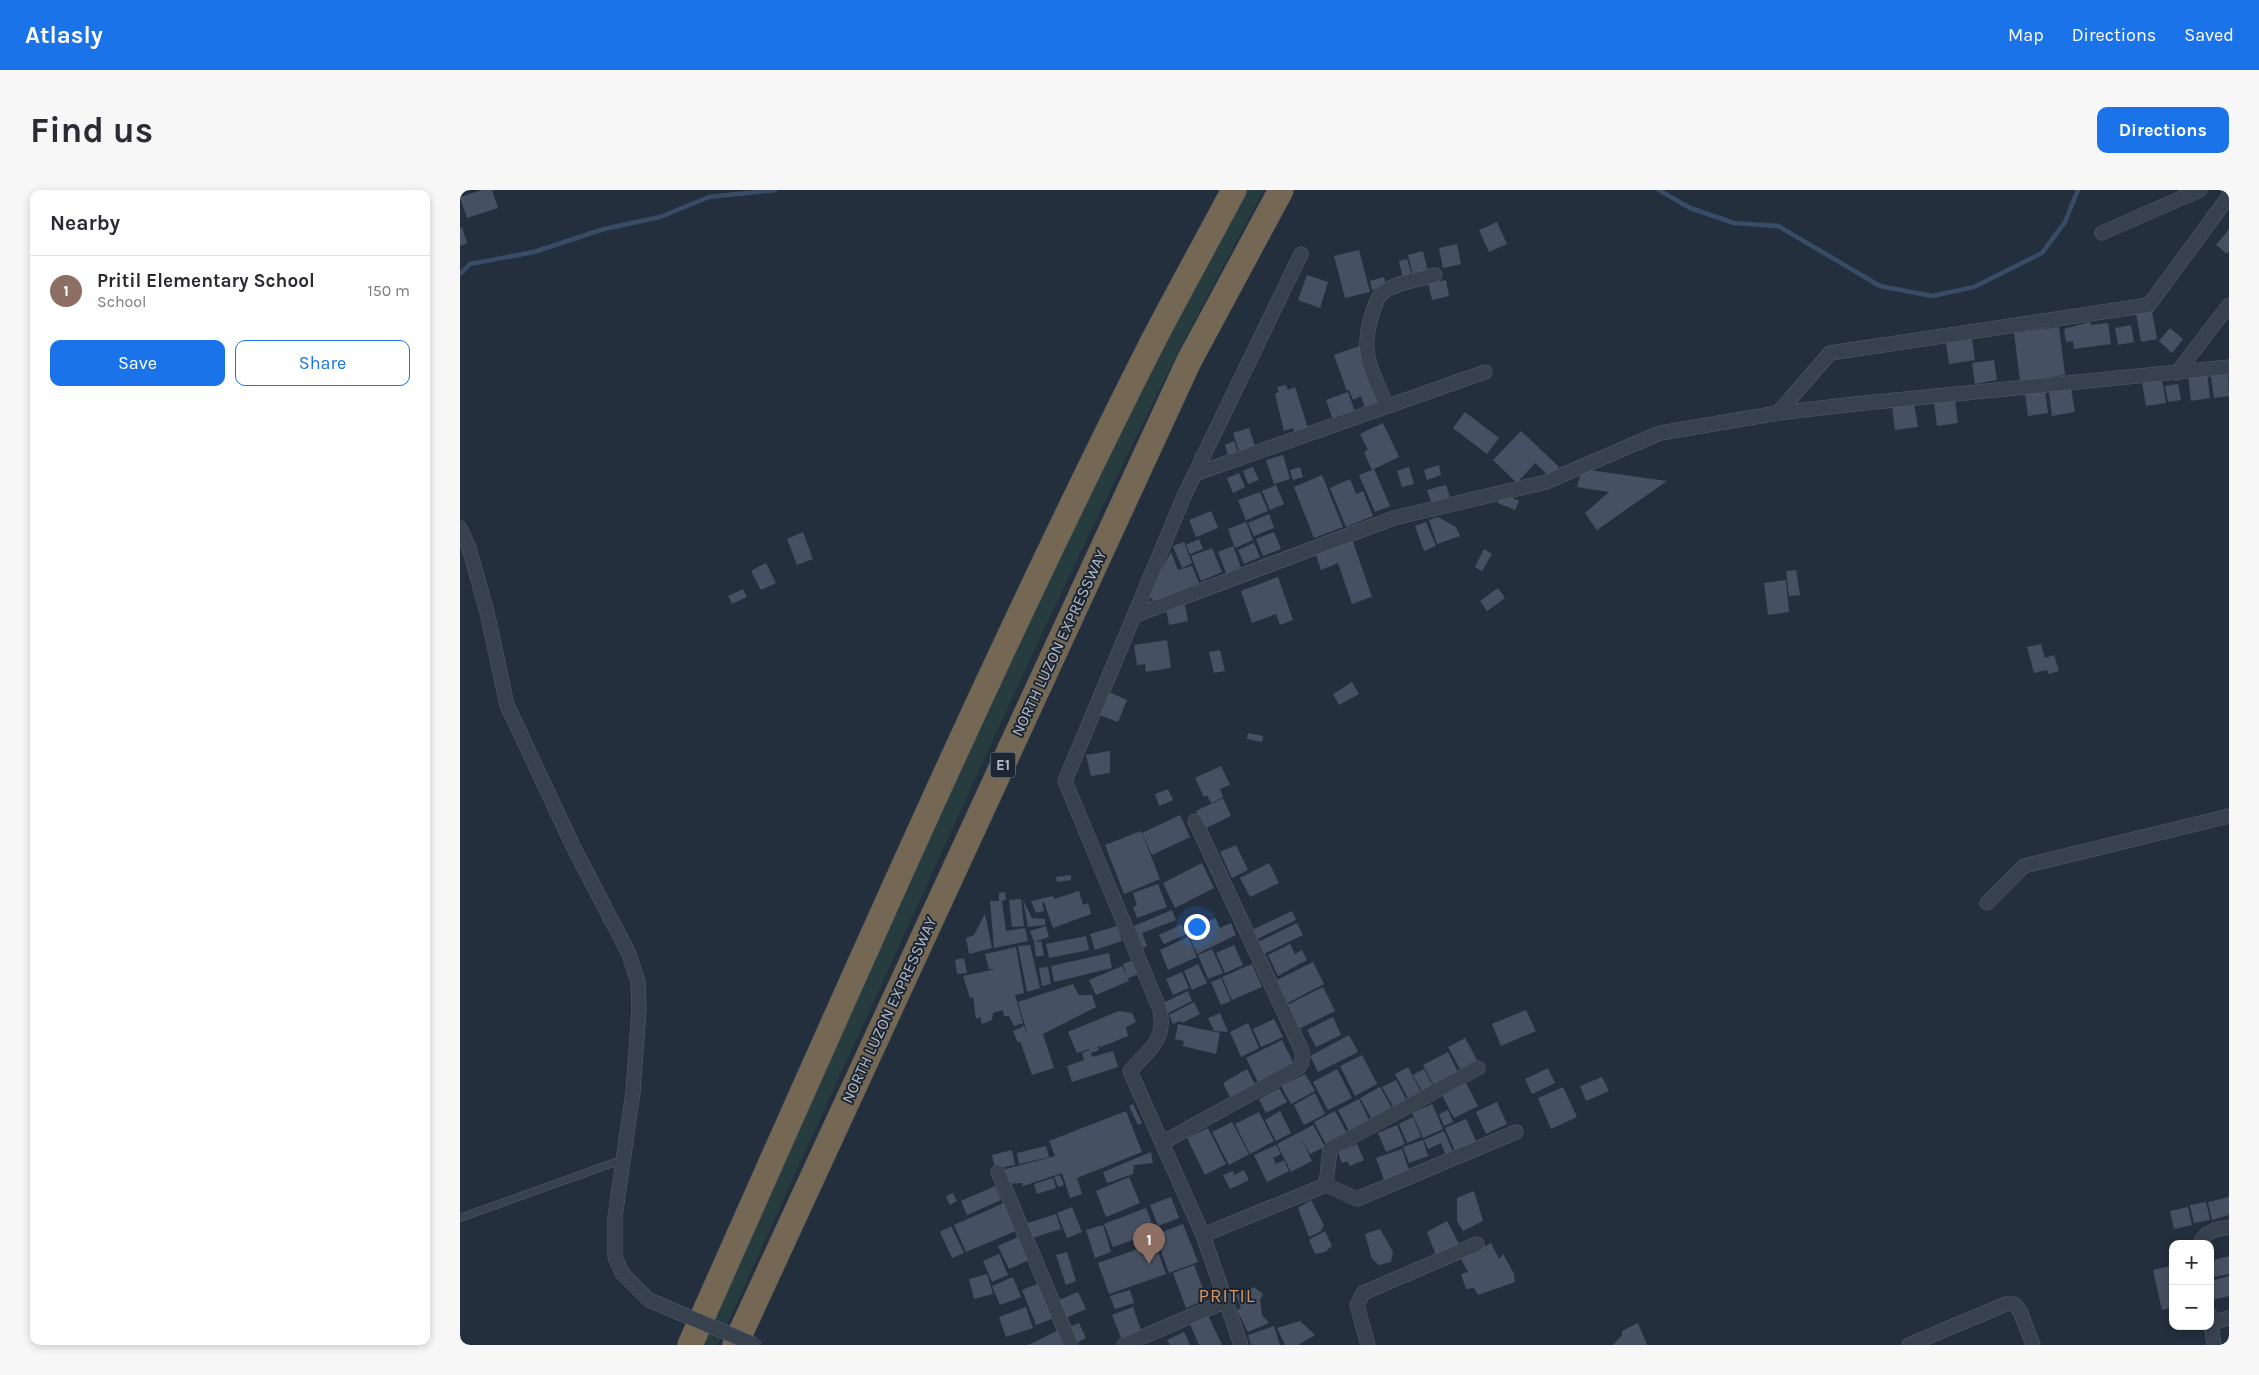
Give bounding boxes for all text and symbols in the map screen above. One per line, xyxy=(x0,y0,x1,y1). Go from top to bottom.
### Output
text: Atlasly xyxy=(25,21,103,49)
text: Map xyxy=(2008,24,2044,46)
text: Directions xyxy=(2072,24,2156,46)
text: Saved xyxy=(2184,24,2234,46)
button: Directions xyxy=(2097,107,2229,153)
text: Find us xyxy=(30,110,153,151)
text: Nearby xyxy=(50,211,120,235)
text: Pritil Elementary School xyxy=(97,270,315,292)
text: 1 xyxy=(63,281,69,300)
text: 150 m xyxy=(367,281,410,300)
text: School xyxy=(97,292,147,311)
button: Save xyxy=(50,340,225,386)
button: Share xyxy=(235,340,410,386)
street label: NORTH LUZON EXPRESSWAY xyxy=(1007,547,1111,739)
road number: E1 xyxy=(990,752,1016,778)
street label: NORTH LUZON EXPRESSWAY xyxy=(837,914,941,1106)
your location xyxy=(1184,914,1210,940)
pin: 1 xyxy=(1133,1223,1165,1264)
map controls xyxy=(2169,1240,2214,1330)
button: + xyxy=(2169,1240,2214,1285)
district label: PRITIL xyxy=(1198,1285,1256,1307)
button: − xyxy=(2169,1285,2214,1330)

